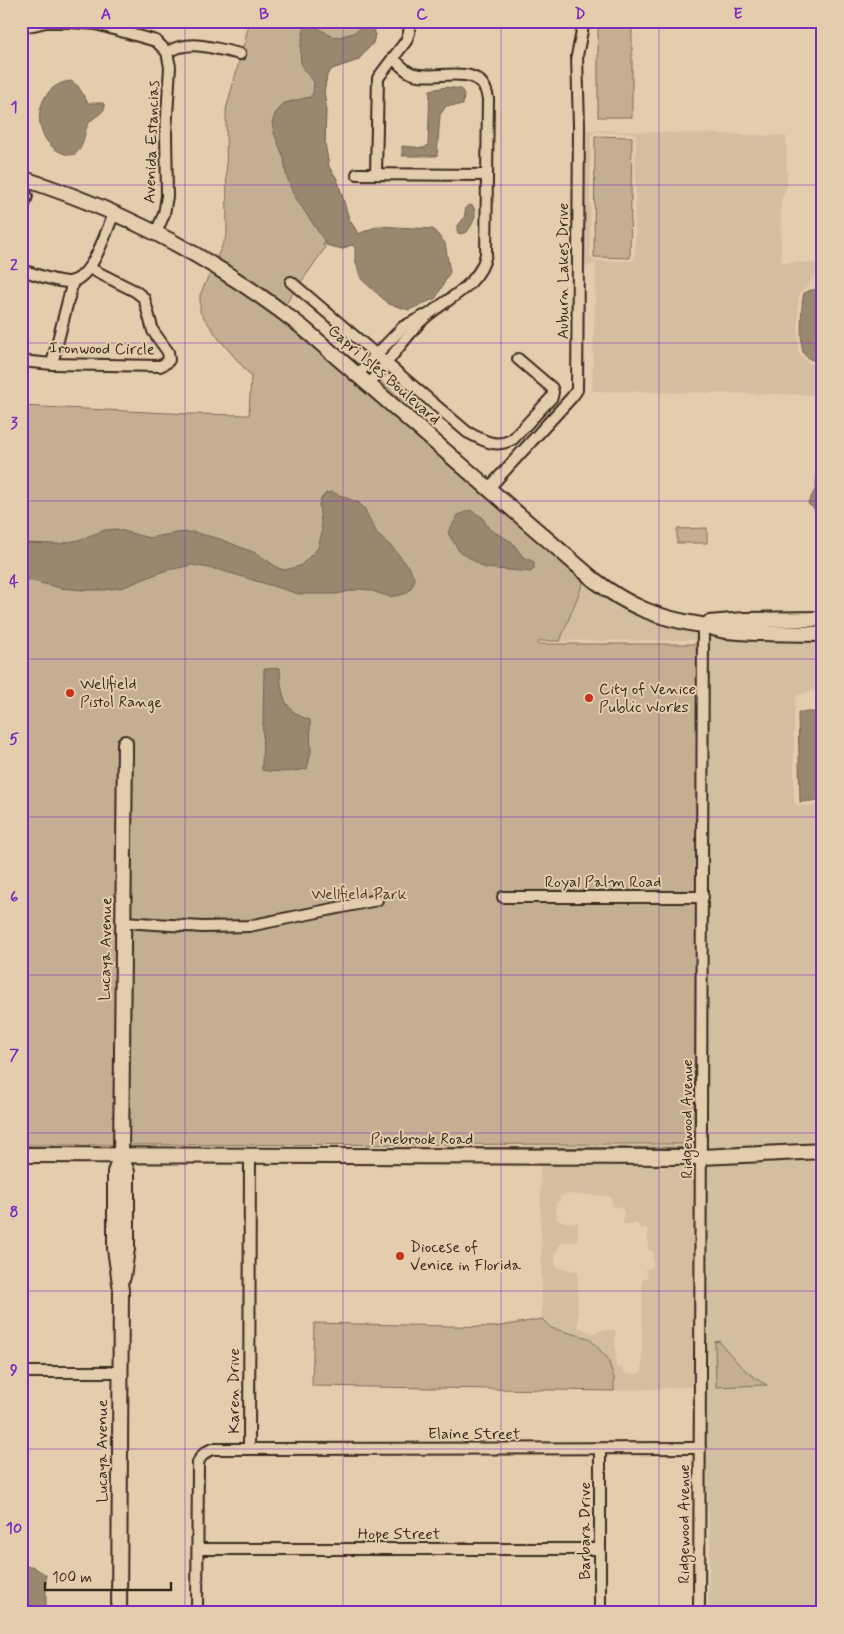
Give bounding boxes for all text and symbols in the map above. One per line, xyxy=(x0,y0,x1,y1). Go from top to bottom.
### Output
text: A xyxy=(101,4,111,25)
text: B xyxy=(259,4,269,25)
text: C xyxy=(416,4,428,25)
text: D xyxy=(574,4,586,25)
text: E xyxy=(733,4,743,25)
street label: Avenida Estancias xyxy=(139,80,165,204)
text: 1 xyxy=(10,97,18,118)
street label: Auburn Lakes Drive xyxy=(553,203,574,339)
text: 2 xyxy=(10,255,18,276)
street label: Capri Isles Boulevard xyxy=(323,320,445,430)
street label: Ironwood Circle xyxy=(49,338,155,360)
text: 3 xyxy=(10,413,18,434)
text: 4 xyxy=(9,571,19,592)
place label: Wellfield Pistol Range xyxy=(80,674,163,713)
place label: City of Venice Public Works xyxy=(599,679,696,718)
marker: Wellfield Pistol Range xyxy=(64,687,76,699)
marker: City of Venice Public Works xyxy=(583,692,595,704)
text: 5 xyxy=(9,729,19,750)
street label: Royal Palm Road xyxy=(545,872,661,893)
park label: Wellfield Park xyxy=(311,884,407,905)
text: 6 xyxy=(10,887,18,908)
street label: Lucaya Avenue xyxy=(95,897,117,1001)
text: 7 xyxy=(9,1045,19,1066)
street label: Ridgewood Avenue xyxy=(677,1059,699,1179)
street label: Pinebrook Road xyxy=(371,1129,473,1150)
text: 8 xyxy=(9,1202,19,1223)
place label: Diocese of Venice in Florida xyxy=(410,1237,522,1276)
marker: Diocese of Venice in Florida xyxy=(394,1250,406,1262)
street label: Karen Drive xyxy=(224,1348,245,1434)
text: 9 xyxy=(10,1360,18,1381)
street label: Lucaya Avenue xyxy=(92,1399,113,1503)
street label: Elaine Street xyxy=(428,1424,521,1445)
street label: Ridgewood Avenue xyxy=(674,1464,696,1584)
street label: Barbara Drive xyxy=(575,1482,596,1580)
text: 10 xyxy=(6,1518,22,1539)
street label: Hope Street xyxy=(358,1524,441,1545)
scale bar xyxy=(45,1559,171,1591)
text: 100 m xyxy=(52,1568,92,1588)

